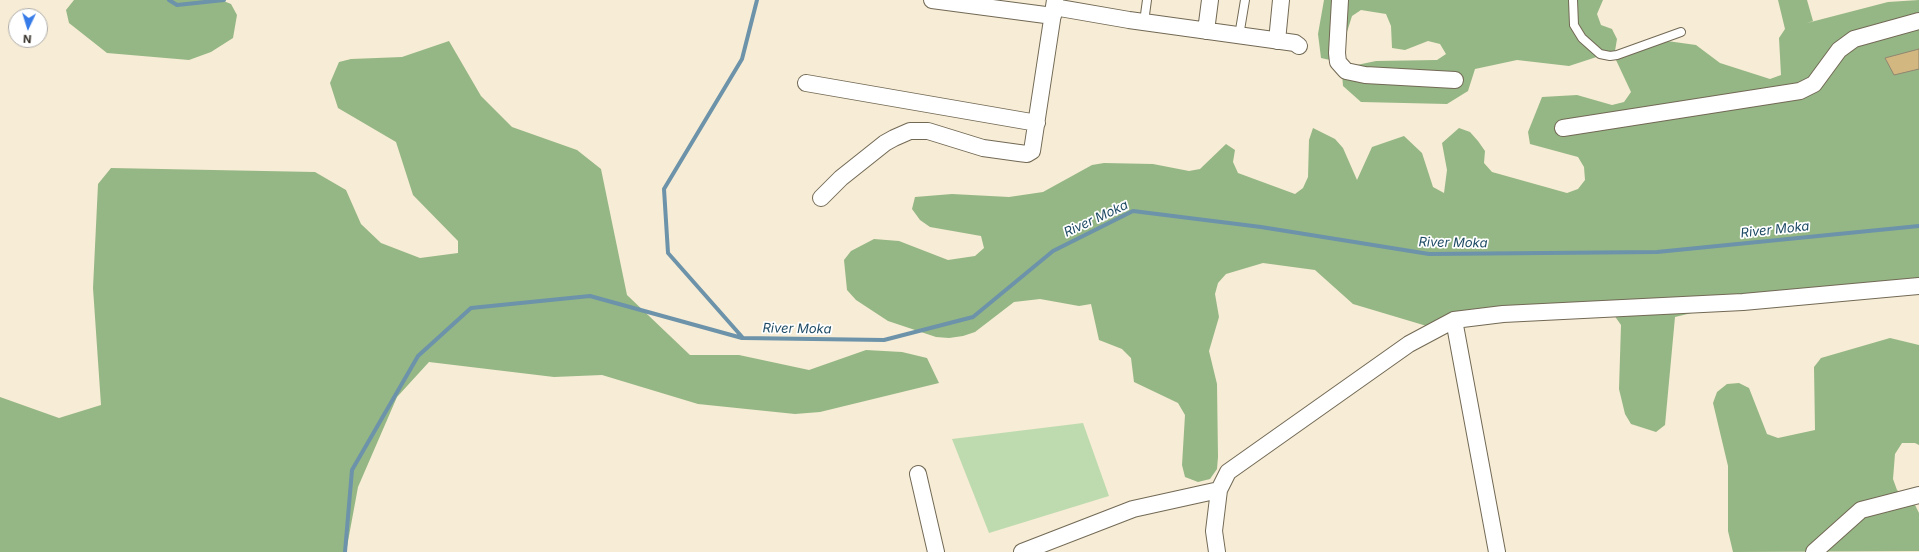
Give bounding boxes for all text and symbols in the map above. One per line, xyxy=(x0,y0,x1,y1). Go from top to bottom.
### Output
north arrow xyxy=(8,8,48,48)
text: N xyxy=(23,32,32,46)
water label: River Moka xyxy=(1061,197,1131,241)
water label: River Moka xyxy=(1740,219,1810,241)
water label: River Moka xyxy=(1418,235,1488,251)
water label: River Moka xyxy=(762,321,832,337)

